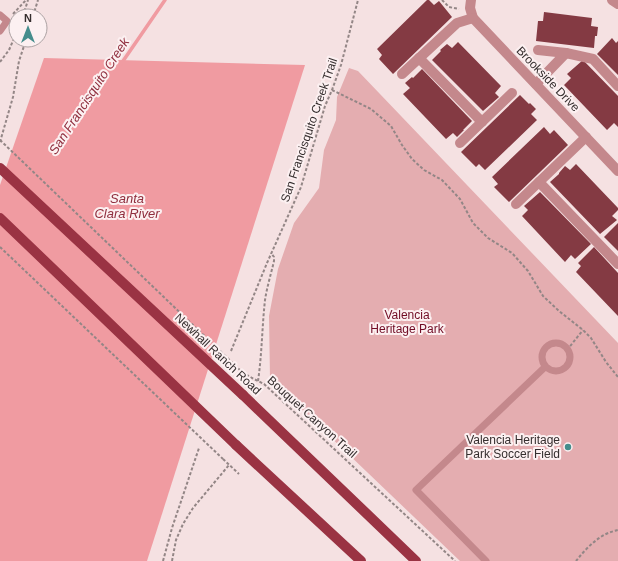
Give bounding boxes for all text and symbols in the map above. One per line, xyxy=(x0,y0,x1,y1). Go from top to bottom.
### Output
north arrow xyxy=(8,8,48,48)
text: N xyxy=(24,12,32,24)
water label: San Francisquito Creek xyxy=(46,34,133,157)
street label: Brookside Drive xyxy=(514,44,583,115)
street label: San Francisquito Creek Trail xyxy=(278,56,340,204)
water label: Santa Clara River xyxy=(94,191,160,221)
park label: Valencia Heritage Park xyxy=(370,308,445,336)
street label: Newhall Ranch Road xyxy=(172,310,264,398)
street label: Bouquet Canyon Trail xyxy=(264,373,360,461)
place label: Valencia Heritage Park Soccer Field xyxy=(465,433,560,461)
marker: Valencia Heritage Park Soccer Field xyxy=(563,442,573,452)

